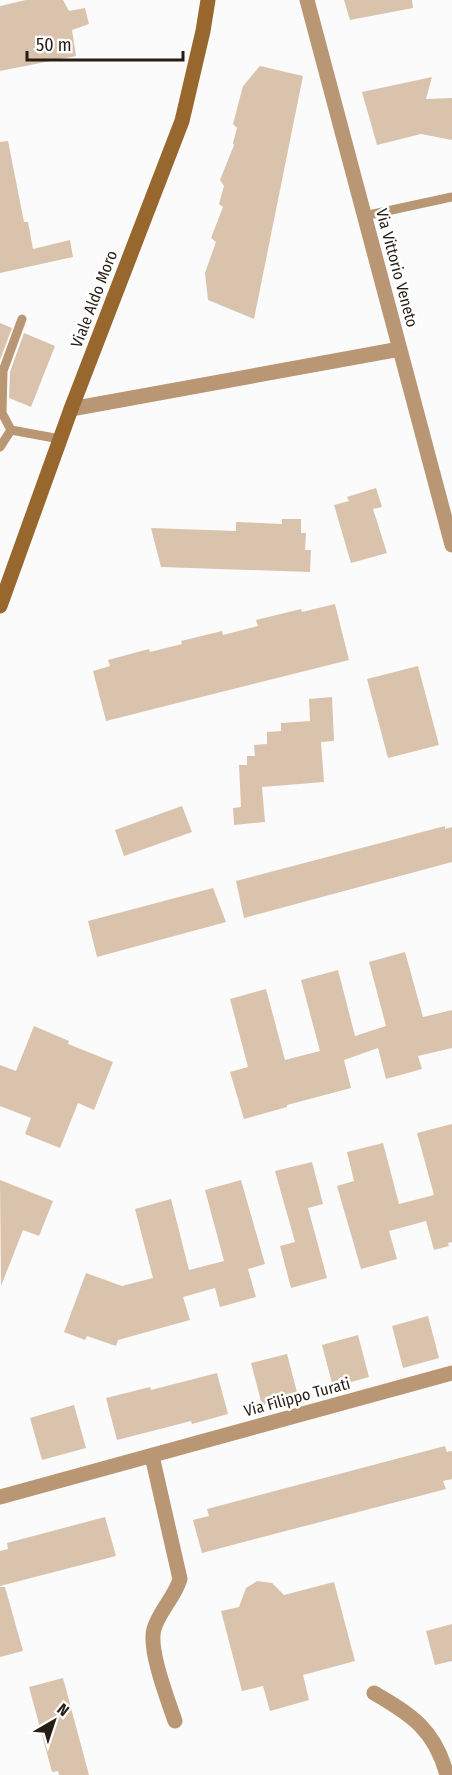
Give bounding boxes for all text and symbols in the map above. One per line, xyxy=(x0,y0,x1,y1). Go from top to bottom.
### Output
scale bar xyxy=(27,24,183,62)
text: 50 m xyxy=(36,34,72,56)
street label: Via Vittorio Veneto xyxy=(372,207,422,329)
street label: Viale Aldo Moro xyxy=(67,248,121,350)
street label: Via Filippo Turati xyxy=(242,1374,352,1420)
north arrow xyxy=(24,1691,84,1751)
text: N xyxy=(53,1699,73,1720)

